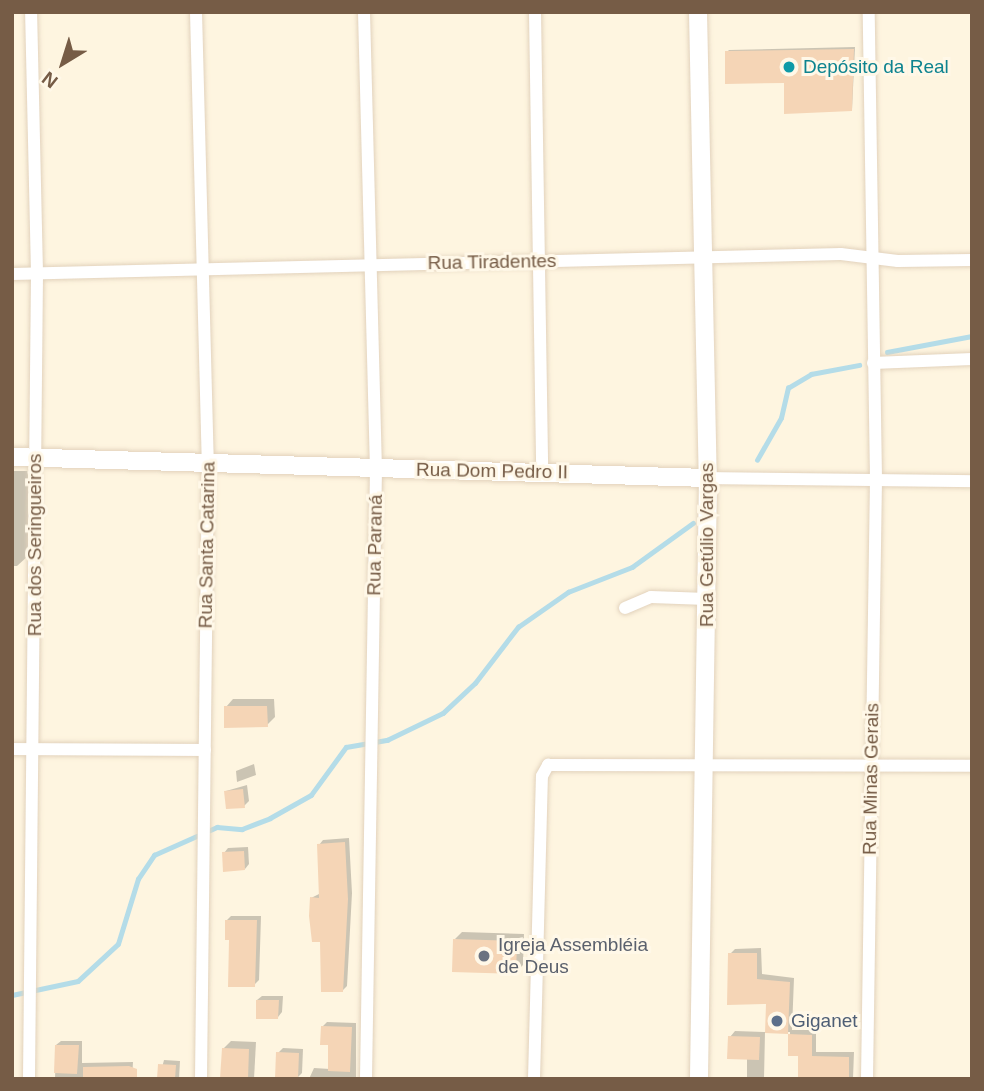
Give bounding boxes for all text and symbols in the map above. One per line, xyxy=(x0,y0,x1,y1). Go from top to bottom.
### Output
north arrow xyxy=(28,28,98,98)
place label: Depósito da Real xyxy=(803,56,949,78)
marker: Depósito da Real xyxy=(781,59,797,75)
text: N xyxy=(38,67,62,92)
street label: Rua Tiradentes xyxy=(427,249,557,275)
street label: Rua dos Seringueiros xyxy=(24,454,46,636)
street label: Rua Dom Pedro II xyxy=(416,458,568,484)
street label: Rua Santa Catarina xyxy=(194,461,220,629)
street label: Rua Getúlio Vargas xyxy=(696,463,718,627)
street label: Rua Paraná xyxy=(363,494,387,596)
street label: Rua Minas Gerais xyxy=(858,703,884,855)
place label: Igreja Assembléia de Deus xyxy=(498,934,649,978)
marker: Igreja Assembléia de Deus xyxy=(476,948,492,964)
place label: Giganet xyxy=(791,1010,858,1032)
marker: Giganet xyxy=(769,1013,785,1029)

